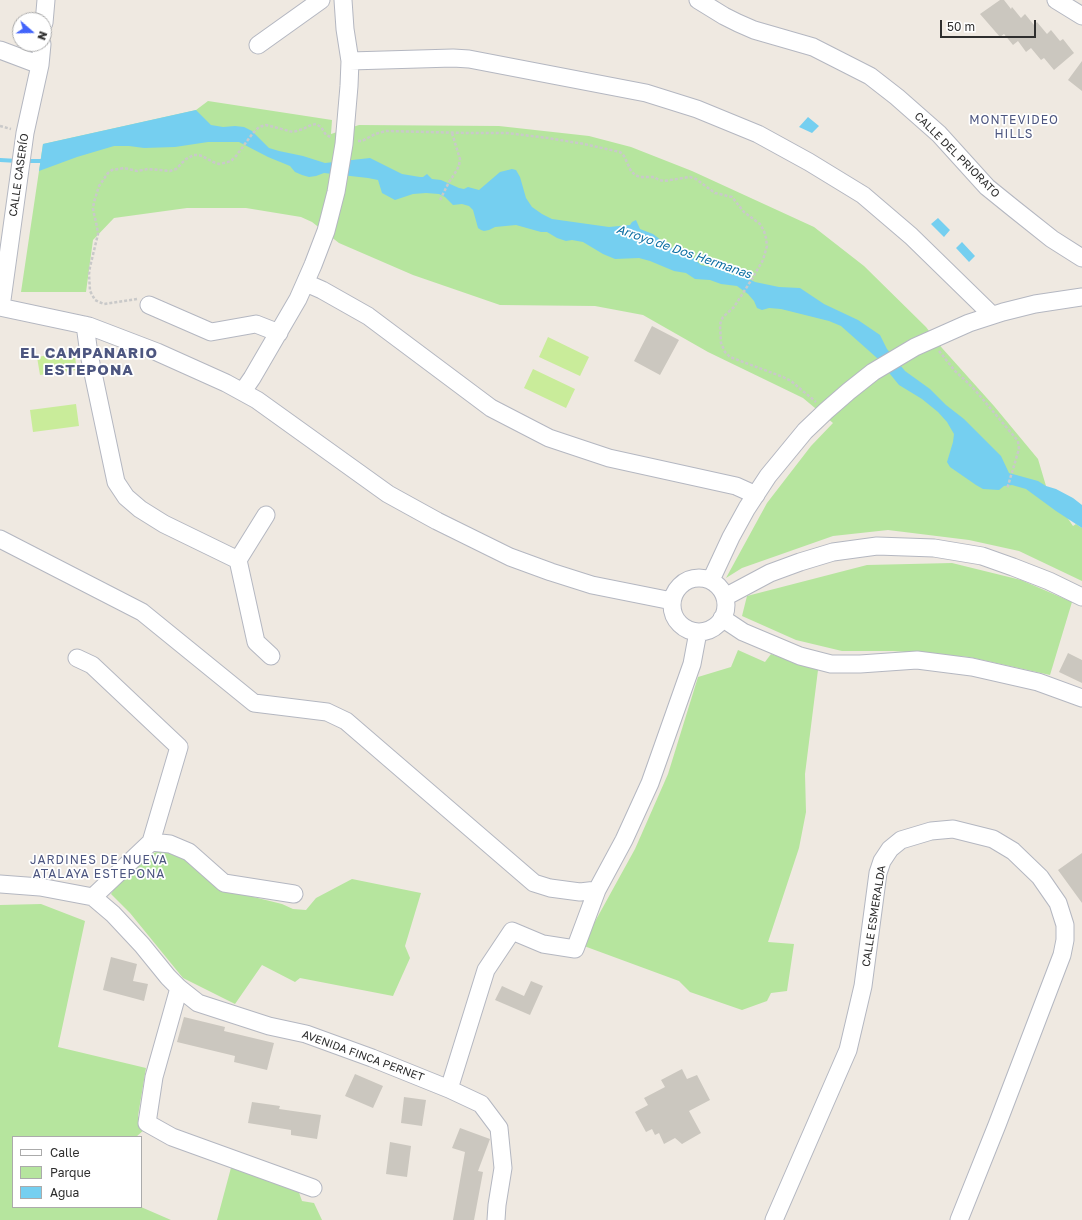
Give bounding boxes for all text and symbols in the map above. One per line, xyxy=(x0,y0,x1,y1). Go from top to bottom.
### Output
north arrow xyxy=(12,12,52,52)
scale bar xyxy=(942,12,1038,38)
text: 50 m xyxy=(947,19,975,34)
text: N xyxy=(35,30,50,42)
street label: CALLE DEL PRIORATO xyxy=(912,110,1002,200)
district label: MONTEVIDEO HILLS xyxy=(969,113,1059,141)
street label: CALLE CASERÍO xyxy=(7,133,31,217)
water label: Arroyo de Dos Hermanas xyxy=(615,222,753,282)
district label: EL CAMPANARIO ESTEPONA xyxy=(20,344,158,379)
district label: JARDINES DE NUEVA ATALAYA ESTEPONA xyxy=(30,853,168,881)
street label: CALLE ESMERALDA xyxy=(859,864,889,968)
street label: AVENIDA FINCA PERNET xyxy=(300,1028,426,1084)
legend xyxy=(12,1136,142,1208)
text: Calle xyxy=(50,1145,79,1160)
text: Parque xyxy=(50,1165,91,1180)
text: Agua xyxy=(50,1185,79,1200)

